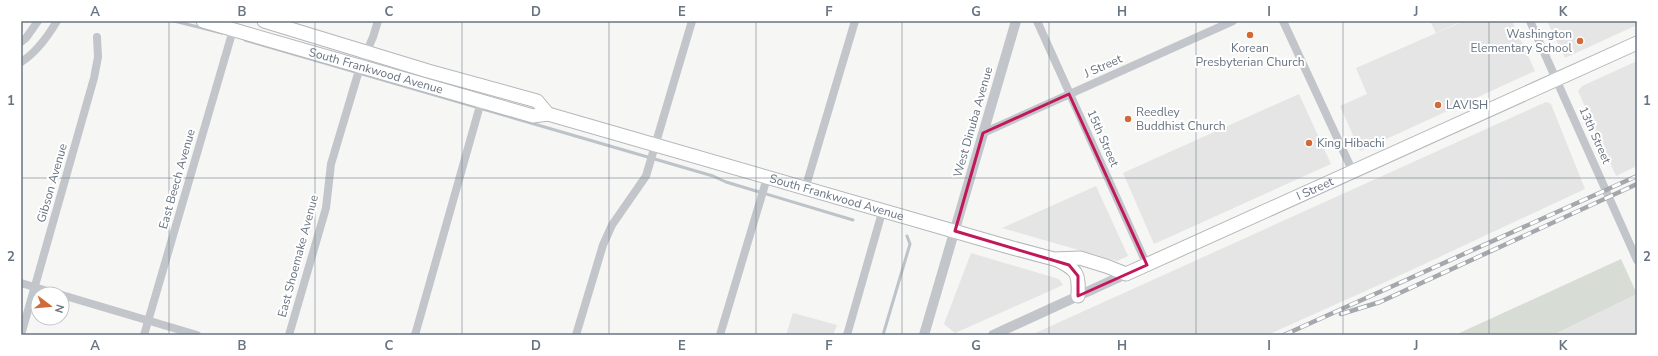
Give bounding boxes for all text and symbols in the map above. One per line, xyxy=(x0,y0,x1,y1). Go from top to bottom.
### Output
text: A xyxy=(90,3,100,21)
text: B xyxy=(238,3,247,21)
text: C xyxy=(385,3,394,21)
text: D xyxy=(531,3,541,21)
text: E xyxy=(678,3,686,21)
text: F xyxy=(825,3,833,21)
text: G xyxy=(971,3,981,21)
text: H xyxy=(1117,3,1127,21)
text: I xyxy=(1267,3,1271,21)
text: J xyxy=(1413,3,1418,21)
text: K xyxy=(1559,3,1568,21)
place label: Washington Elementary School xyxy=(1471,26,1572,56)
marker: Korean Presbyterian Church xyxy=(1245,30,1255,40)
marker: Washington Elementary School xyxy=(1575,36,1585,46)
place label: Korean Presbyterian Church xyxy=(1195,40,1305,70)
street label: South Frankwood Avenue xyxy=(307,44,445,98)
street label: J Street xyxy=(1081,50,1125,82)
street label: West Dinuba Avenue xyxy=(950,65,996,179)
text: 1 xyxy=(7,92,15,110)
text: 1 xyxy=(1643,92,1651,110)
place label: LAVISH xyxy=(1446,97,1488,113)
marker: LAVISH xyxy=(1433,100,1443,110)
place label: Reedley Buddhist Church xyxy=(1136,104,1226,134)
street label: 13th Street xyxy=(1575,104,1615,167)
street label: 15th Street xyxy=(1083,107,1123,170)
marker: Reedley Buddhist Church xyxy=(1123,114,1133,124)
street label: East Beech Avenue xyxy=(155,127,199,231)
place label: King Hibachi xyxy=(1317,135,1385,151)
marker: King Hibachi xyxy=(1304,138,1314,148)
street label: Gibson Avenue xyxy=(33,142,71,224)
street label: South Frankwood Avenue xyxy=(768,170,906,224)
street label: I Street xyxy=(1294,173,1337,204)
street label: East Shoemake Avenue xyxy=(274,193,322,319)
text: 2 xyxy=(7,248,15,266)
text: 2 xyxy=(1643,248,1651,266)
north arrow xyxy=(30,286,70,326)
text: N xyxy=(51,303,67,315)
text: A xyxy=(90,337,100,355)
text: B xyxy=(238,337,247,355)
text: C xyxy=(385,337,394,355)
text: D xyxy=(531,337,541,355)
text: E xyxy=(678,337,686,355)
text: F xyxy=(825,337,833,355)
text: G xyxy=(971,337,981,355)
text: H xyxy=(1117,337,1127,355)
text: I xyxy=(1267,337,1271,355)
text: J xyxy=(1413,337,1418,355)
text: K xyxy=(1559,337,1568,355)

